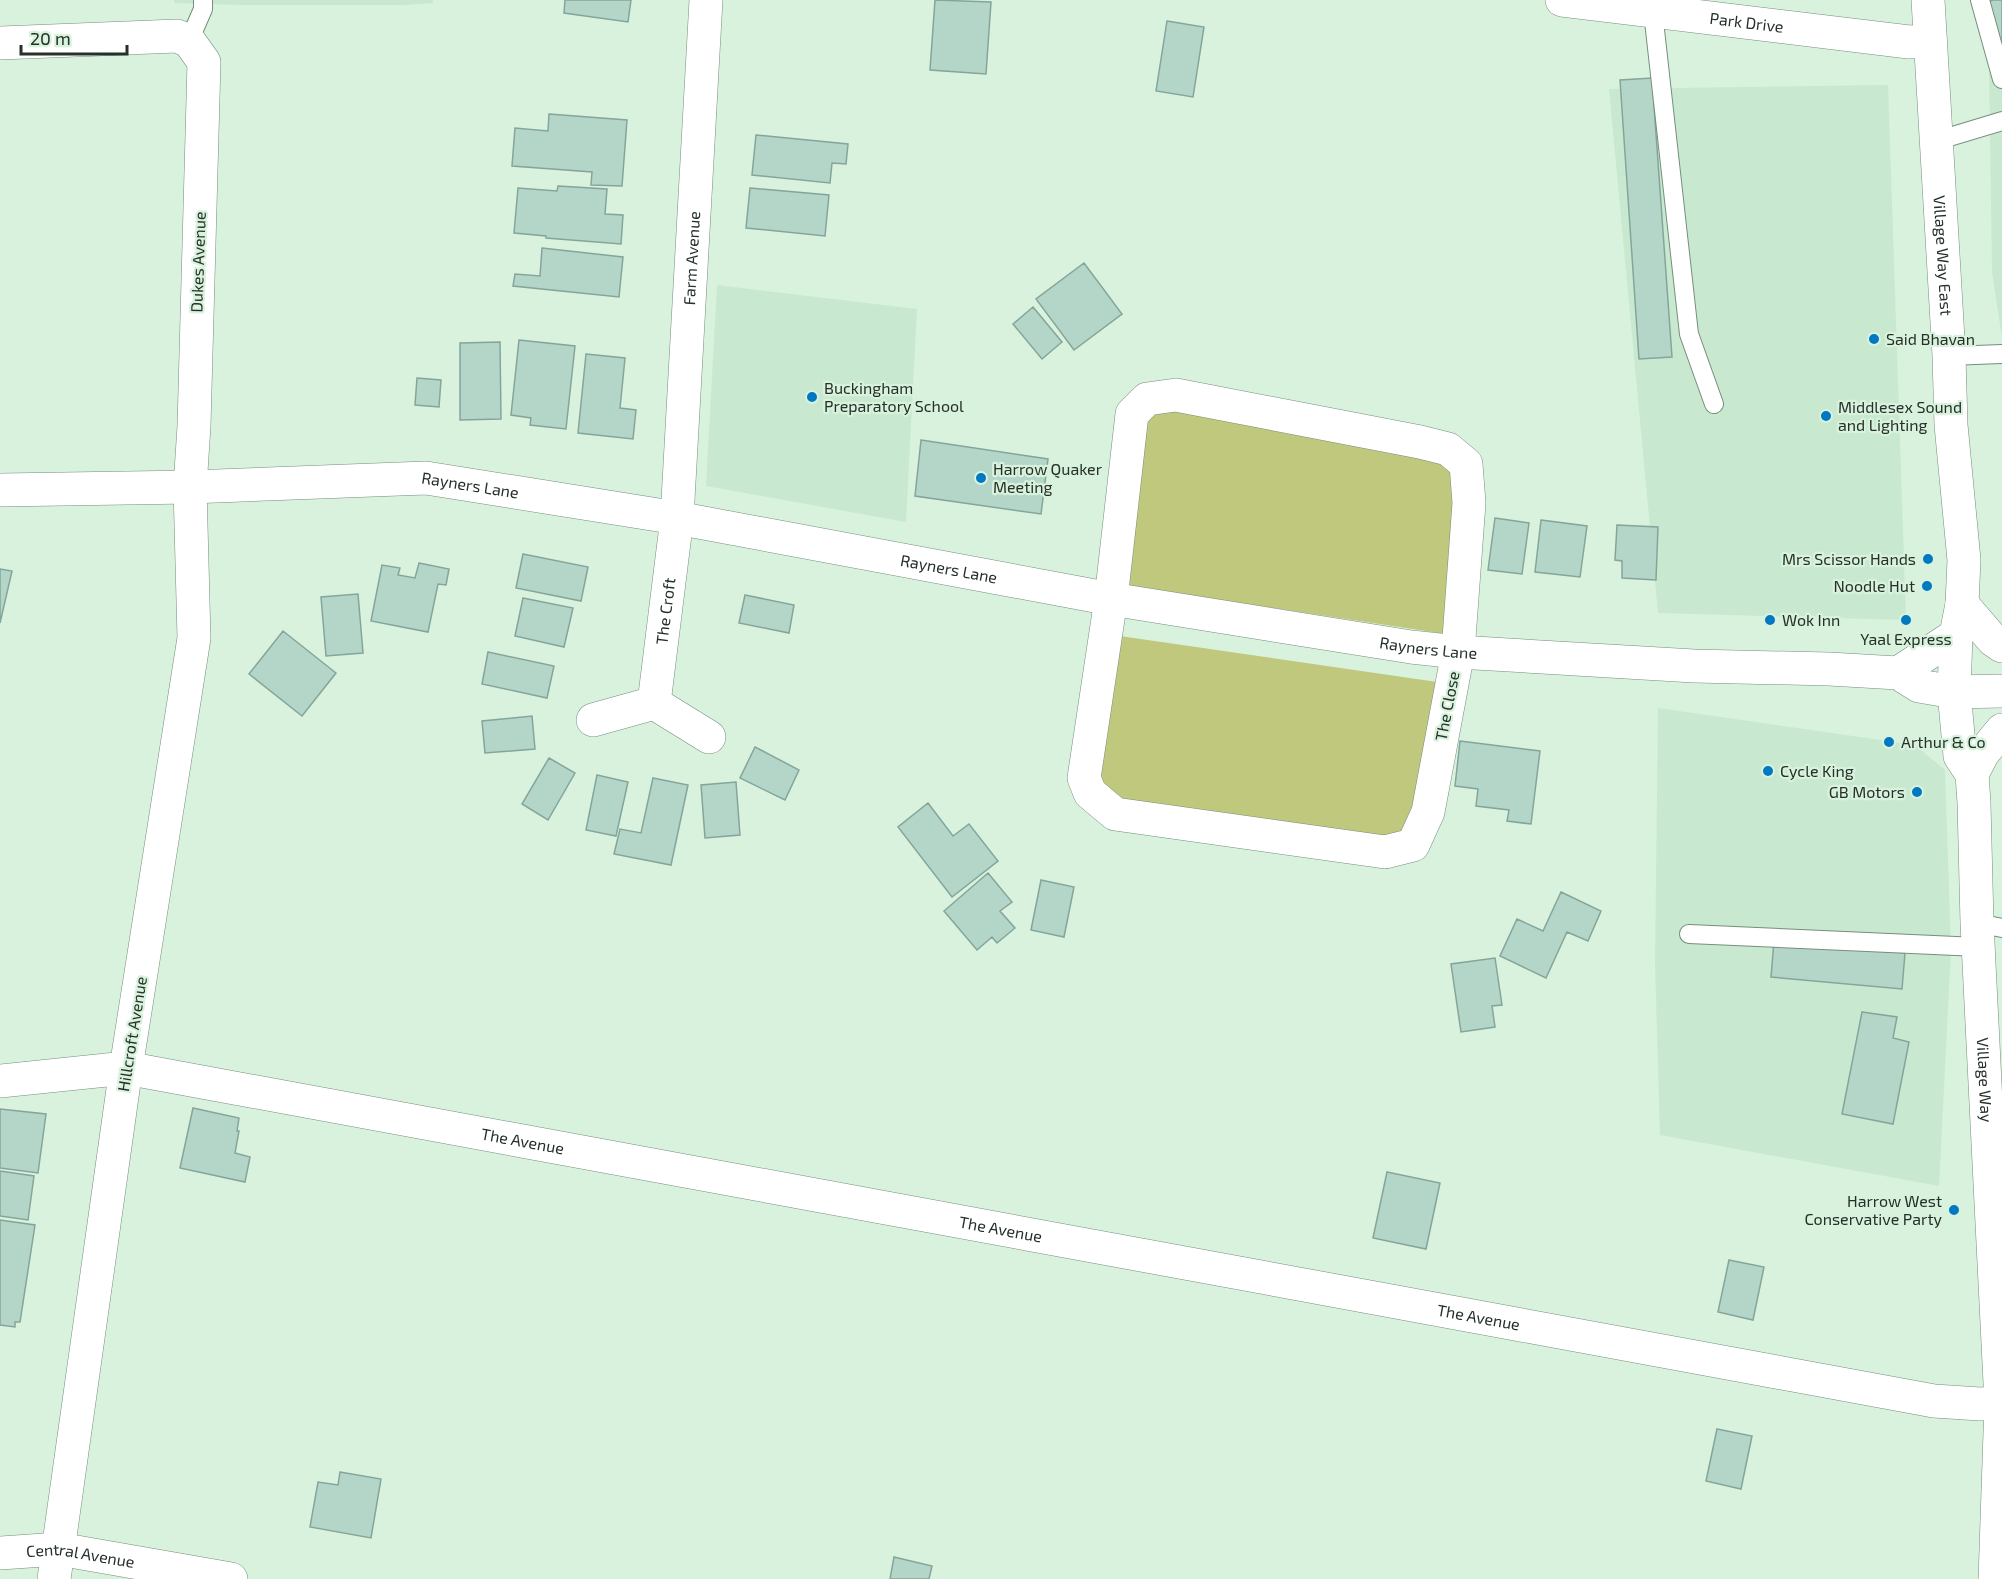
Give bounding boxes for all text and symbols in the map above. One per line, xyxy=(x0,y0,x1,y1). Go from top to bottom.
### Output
street label: Park Drive xyxy=(1709,8,1785,36)
scale bar xyxy=(21,18,128,56)
text: 20 m xyxy=(30,27,71,49)
street label: Village Way East xyxy=(1931,195,1957,316)
street label: Farm Avenue xyxy=(679,210,703,306)
street label: Dukes Avenue xyxy=(186,211,209,313)
place label: Said Bhavan xyxy=(1886,329,1975,348)
marker: Said Bhavan xyxy=(1867,332,1881,346)
place label: Buckingham Preparatory School xyxy=(824,378,964,415)
marker: Buckingham Preparatory School xyxy=(805,390,819,404)
place label: Middlesex Sound and Lighting xyxy=(1838,397,1962,434)
marker: Middlesex Sound and Lighting xyxy=(1819,409,1833,423)
place label: Harrow Quaker Meeting xyxy=(993,459,1103,496)
street label: Rayners Lane xyxy=(420,467,520,502)
marker: Harrow Quaker Meeting xyxy=(974,471,988,485)
place label: Mrs Scissor Hands xyxy=(1782,549,1916,568)
street label: Rayners Lane xyxy=(899,550,999,587)
marker: Mrs Scissor Hands xyxy=(1921,552,1935,566)
street label: The Croft xyxy=(651,576,679,646)
place label: Noodle Hut xyxy=(1834,576,1915,595)
marker: Noodle Hut xyxy=(1920,579,1934,593)
place label: Wok Inn xyxy=(1782,610,1840,629)
marker: Wok Inn xyxy=(1763,613,1777,627)
marker: Yaal Express xyxy=(1899,613,1913,627)
place label: Yaal Express xyxy=(1860,629,1952,648)
street label: Rayners Lane xyxy=(1378,632,1478,662)
street label: The Close xyxy=(1430,670,1463,742)
place label: Arthur & Co xyxy=(1901,732,1986,751)
marker: Arthur & Co xyxy=(1882,735,1896,749)
place label: Cycle King xyxy=(1780,761,1854,780)
marker: Cycle King xyxy=(1761,764,1775,778)
place label: GB Motors xyxy=(1829,782,1905,801)
marker: GB Motors xyxy=(1910,785,1924,799)
street label: Hillcroft Avenue xyxy=(113,975,150,1093)
street label: Village Way xyxy=(1974,1037,1997,1123)
street label: The Avenue xyxy=(480,1124,566,1158)
place label: Harrow West Conservative Party xyxy=(1804,1191,1943,1228)
marker: Harrow West Conservative Party xyxy=(1947,1203,1961,1217)
street label: The Avenue xyxy=(958,1212,1044,1246)
street label: The Avenue xyxy=(1436,1300,1522,1334)
street label: Central Avenue xyxy=(25,1539,136,1571)

